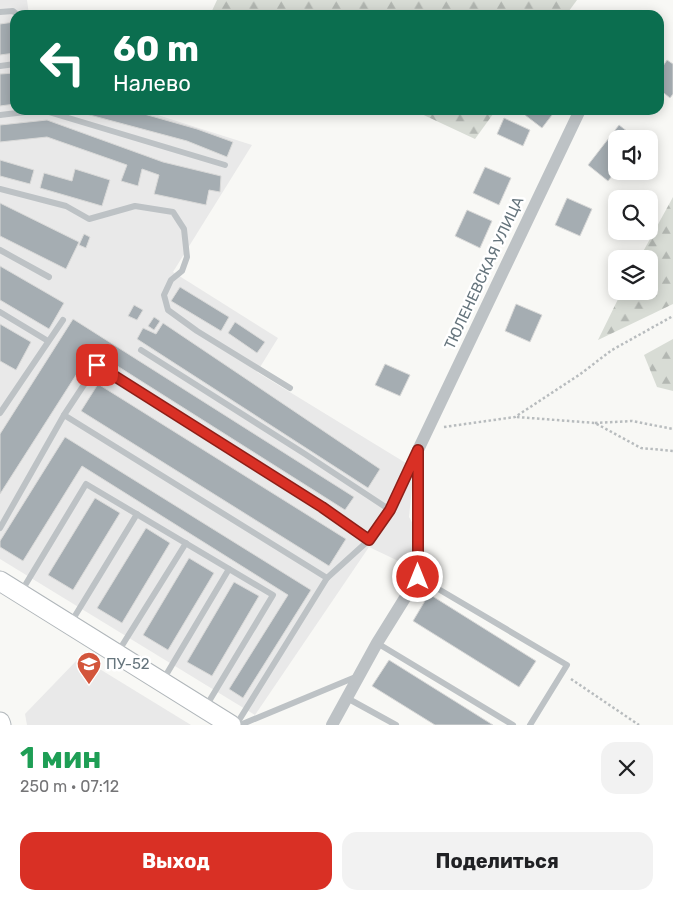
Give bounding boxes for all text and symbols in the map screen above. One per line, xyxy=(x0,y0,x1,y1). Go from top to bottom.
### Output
text: 60 m xyxy=(113,28,199,70)
icon: left xyxy=(30,30,95,95)
text: Налево xyxy=(113,70,191,97)
map controls xyxy=(608,130,658,300)
button: sound xyxy=(608,130,658,180)
button: search xyxy=(608,190,658,240)
street label: ТЮЛЕНЕВСКАЯ УЛИЦА xyxy=(441,194,527,352)
button: layers xyxy=(608,250,658,300)
pin xyxy=(76,344,118,386)
icon: arrive xyxy=(83,351,111,379)
position arrow xyxy=(391,550,443,602)
school or university icon: ПУ-52 xyxy=(76,651,102,685)
place label: ПУ-52 xyxy=(106,655,150,673)
text: 1 мин xyxy=(20,740,101,776)
button: close xyxy=(601,742,653,794)
text: 250 m · 07:12 xyxy=(20,777,119,796)
button: Выход xyxy=(20,832,332,890)
button: Поделиться xyxy=(342,832,653,890)

